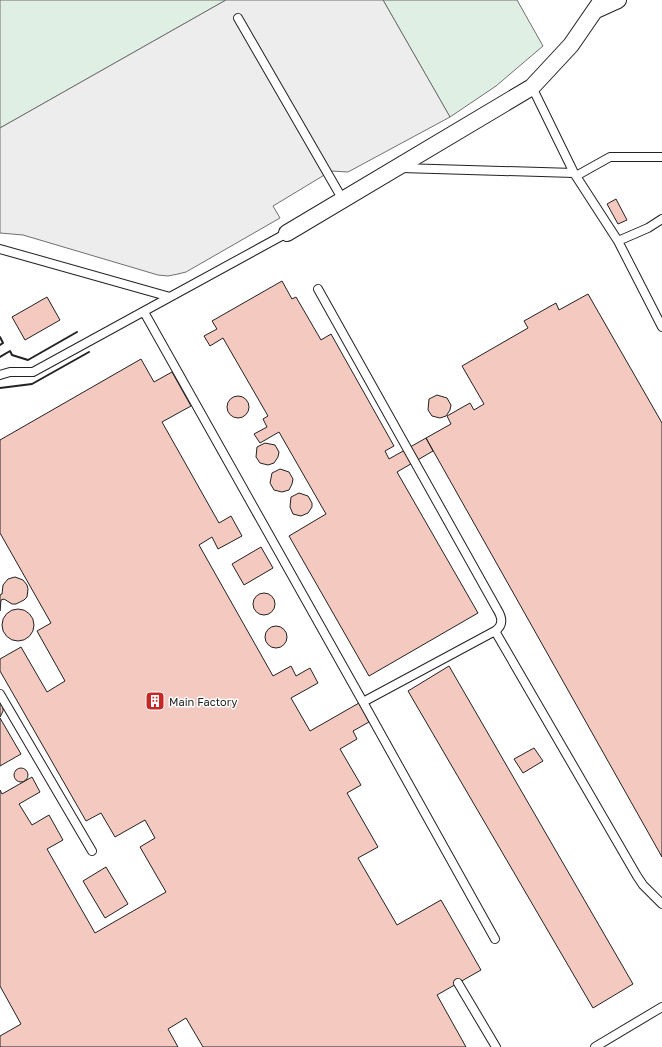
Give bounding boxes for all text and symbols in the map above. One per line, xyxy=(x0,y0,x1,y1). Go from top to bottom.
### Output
building icon: Main Factory xyxy=(144,690,166,712)
place label: Main Factory xyxy=(169,695,237,708)

